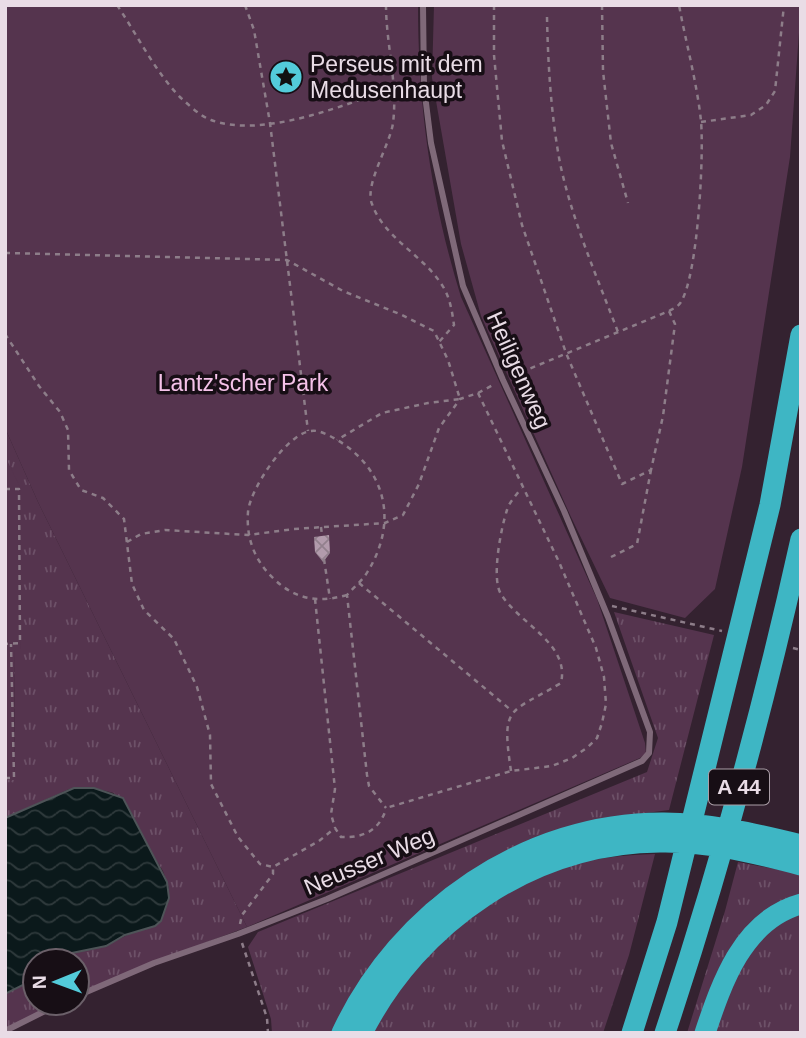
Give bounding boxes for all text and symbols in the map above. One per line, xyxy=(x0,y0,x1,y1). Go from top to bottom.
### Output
place label: Perseus mit dem Medusenhaupt xyxy=(310,51,483,103)
place icon: Perseus mit dem Medusenhaupt xyxy=(267,58,305,96)
street label: Heiligenweg xyxy=(482,307,556,433)
park label: Lantz'scher Park xyxy=(158,370,329,396)
road number: A 44 xyxy=(709,770,769,804)
street label: Neusser Weg xyxy=(300,822,438,900)
north arrow xyxy=(21,947,91,1017)
text: N xyxy=(29,975,50,989)

